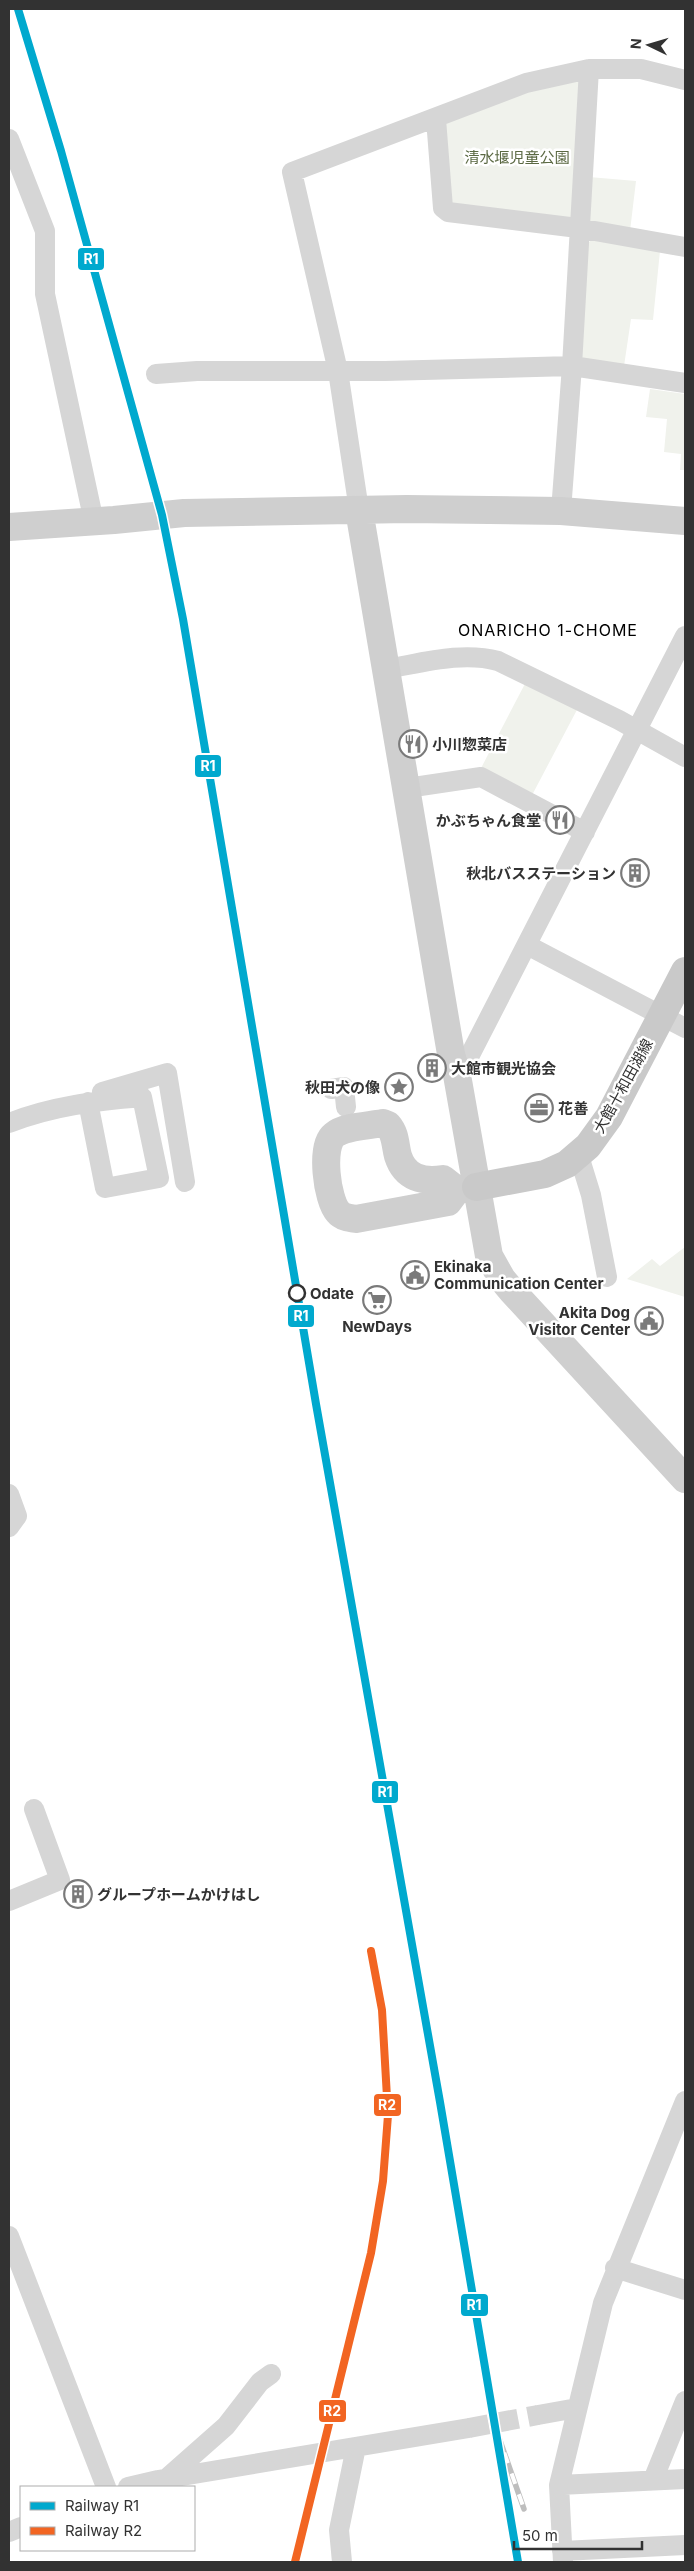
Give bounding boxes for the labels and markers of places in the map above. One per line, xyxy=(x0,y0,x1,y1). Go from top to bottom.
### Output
restaurant icon: 小川惣菜店 xyxy=(398,729,428,759)
place label: 小川惣菜店 xyxy=(432,735,507,754)
restaurant icon: かぶちゃん食堂 xyxy=(545,805,575,835)
place label: かぶちゃん食堂 xyxy=(436,811,541,830)
building icon: 秋北バスステーション xyxy=(620,858,650,888)
place label: 秋北バスステーション xyxy=(466,864,616,883)
building icon: 大館市観光協会 xyxy=(417,1053,447,1083)
place label: 大館市観光協会 xyxy=(451,1059,556,1078)
place icon: 秋田犬の像 xyxy=(384,1072,414,1102)
place label: 秋田犬の像 xyxy=(305,1078,380,1097)
office icon: 花善 xyxy=(524,1093,554,1123)
place label: 花善 xyxy=(558,1099,588,1118)
place label: Ekinaka Communication Center xyxy=(434,1257,604,1293)
public building icon: Ekinaka Communication Center xyxy=(400,1260,430,1290)
marker: Odate xyxy=(288,1284,306,1302)
place label: Odate xyxy=(310,1284,354,1303)
supermarket icon: NewDays xyxy=(362,1285,392,1315)
place label: Akita Dog Visitor Center xyxy=(528,1303,630,1339)
public building icon: Akita Dog Visitor Center xyxy=(634,1306,664,1336)
place label: NewDays xyxy=(342,1317,412,1336)
building icon: グループホームかけはし xyxy=(63,1879,93,1909)
place label: グループホームかけはし xyxy=(97,1885,261,1904)

